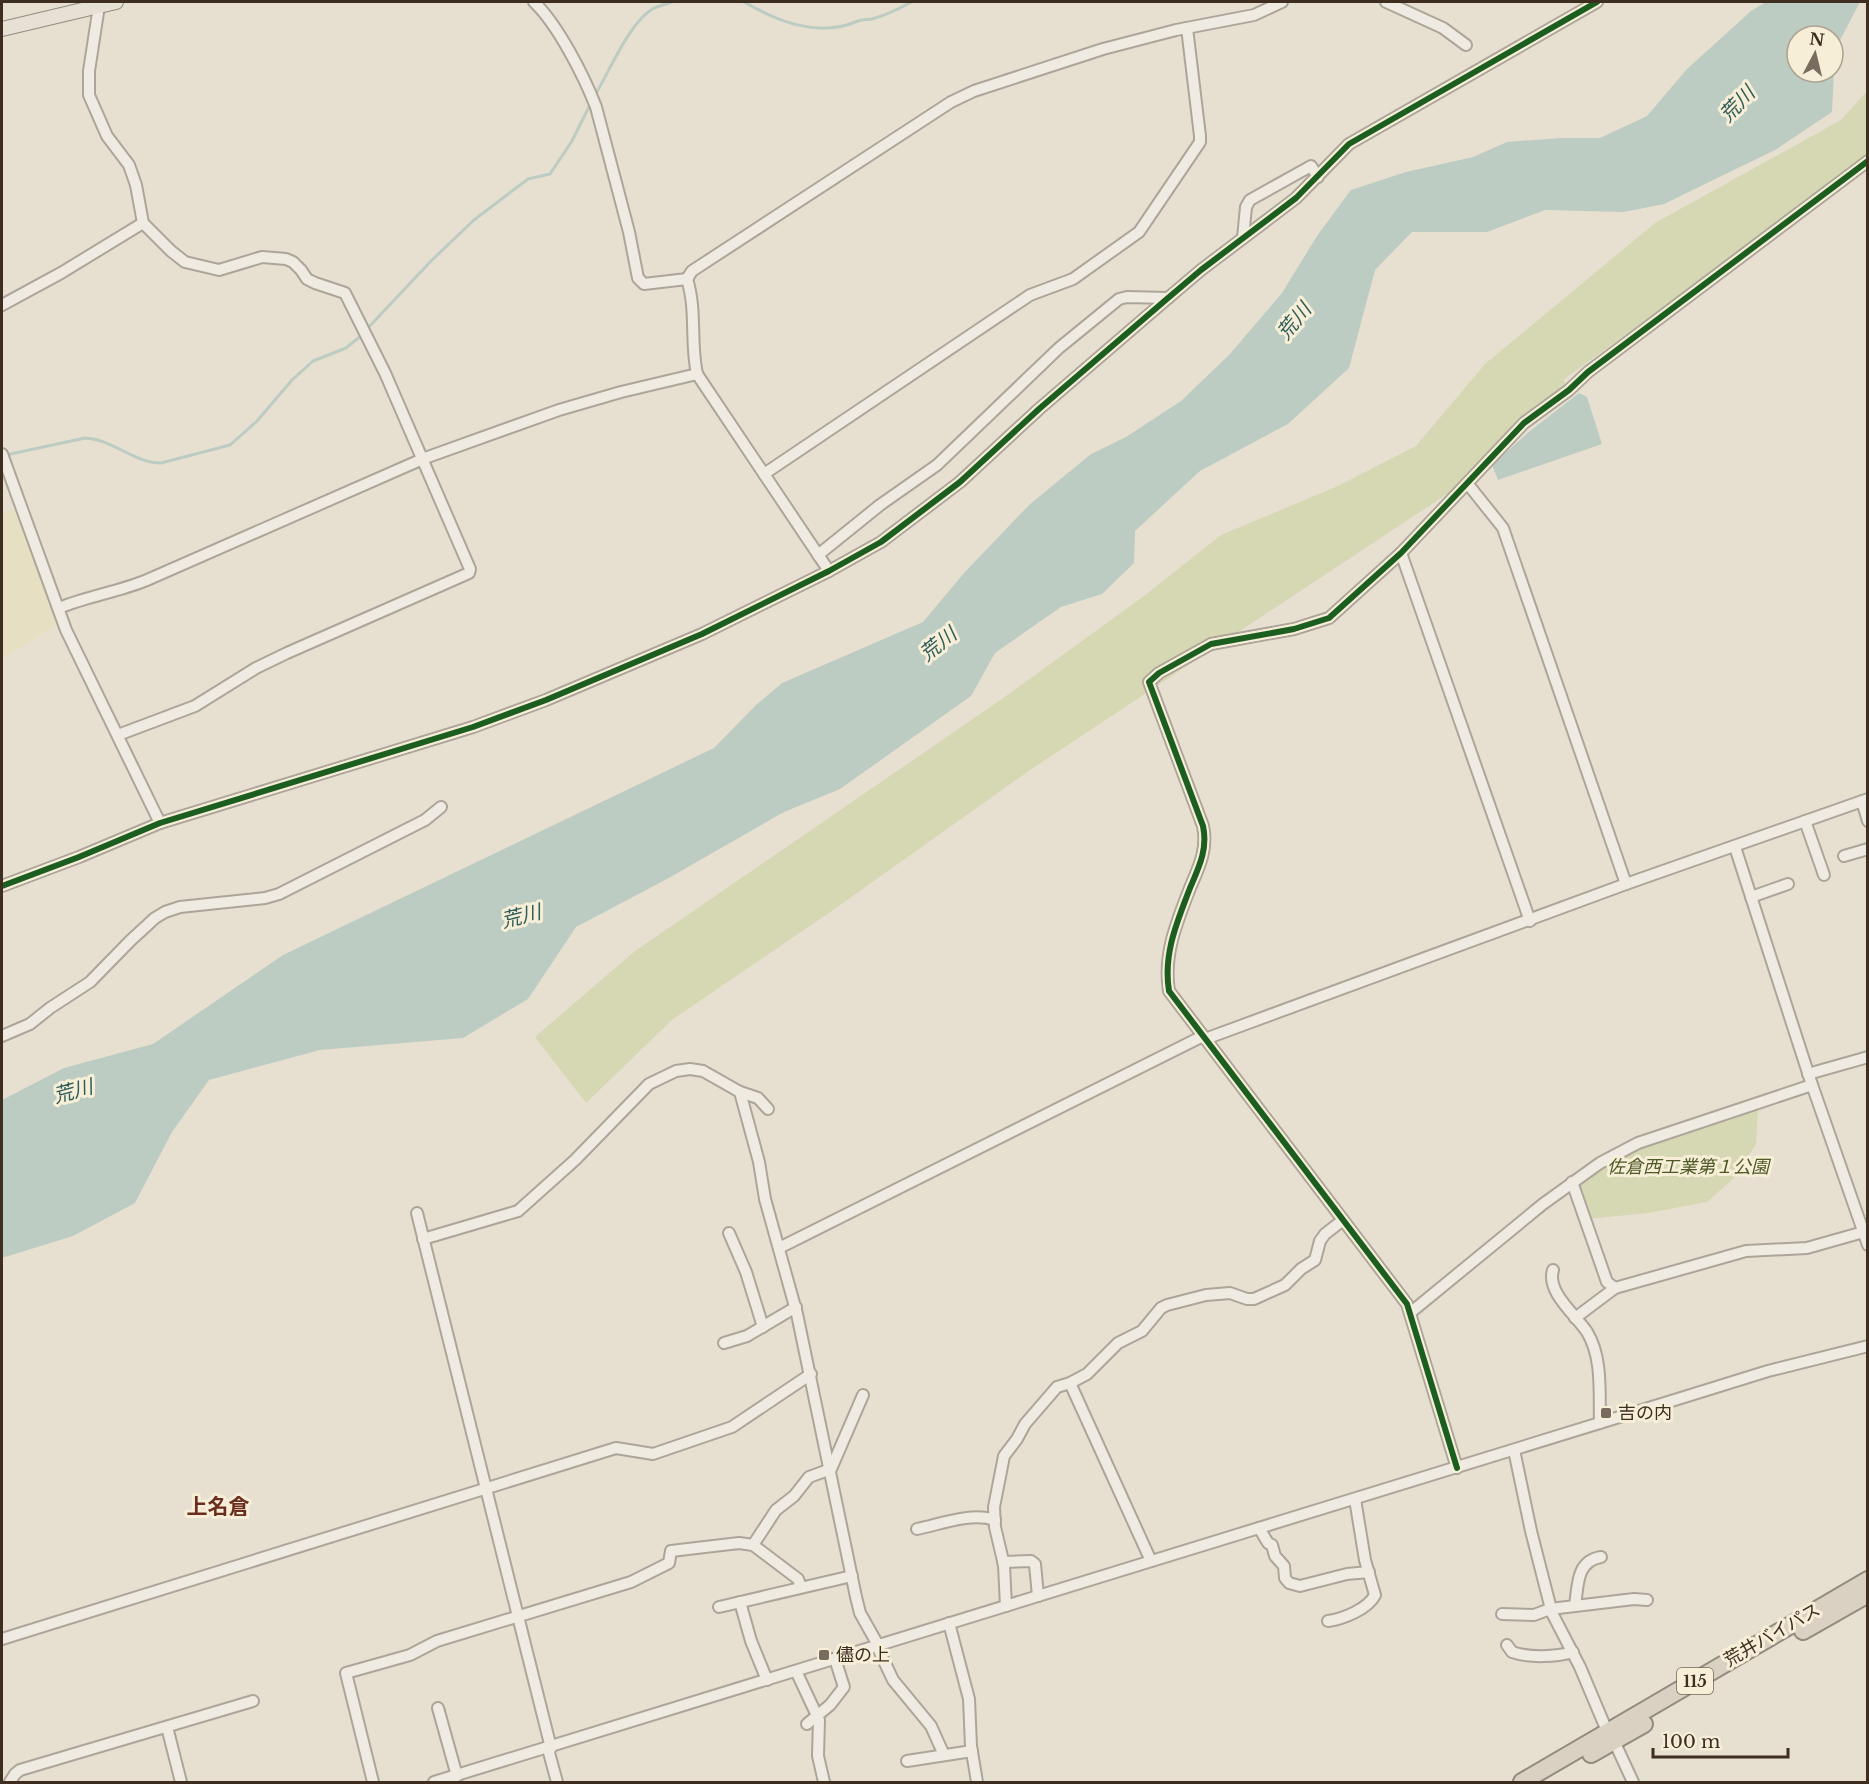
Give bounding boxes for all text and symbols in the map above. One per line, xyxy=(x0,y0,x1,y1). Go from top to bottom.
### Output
north arrow xyxy=(1785,24,1845,84)
text: N xyxy=(1808,28,1826,50)
water label: 荒川 xyxy=(1714,80,1761,127)
water label: 荒川 xyxy=(1272,296,1317,344)
water label: 荒川 xyxy=(915,621,963,666)
water label: 荒川 xyxy=(499,899,545,932)
water label: 荒川 xyxy=(51,1074,97,1108)
park label: 佐倉西工業第１公園 xyxy=(1607,1156,1772,1178)
place label: 吉の内 xyxy=(1618,1402,1672,1424)
marker: 吉の内 xyxy=(1599,1406,1613,1420)
district label: 上名倉 xyxy=(187,1494,250,1520)
street label: 荒井バイパス xyxy=(1720,1599,1824,1671)
place label: 儘の上 xyxy=(836,1644,890,1666)
marker: 儘の上 xyxy=(817,1648,831,1662)
road number: 115 xyxy=(1677,1668,1713,1694)
scale bar xyxy=(1653,1721,1788,1759)
text: 100 m xyxy=(1662,1731,1720,1753)

